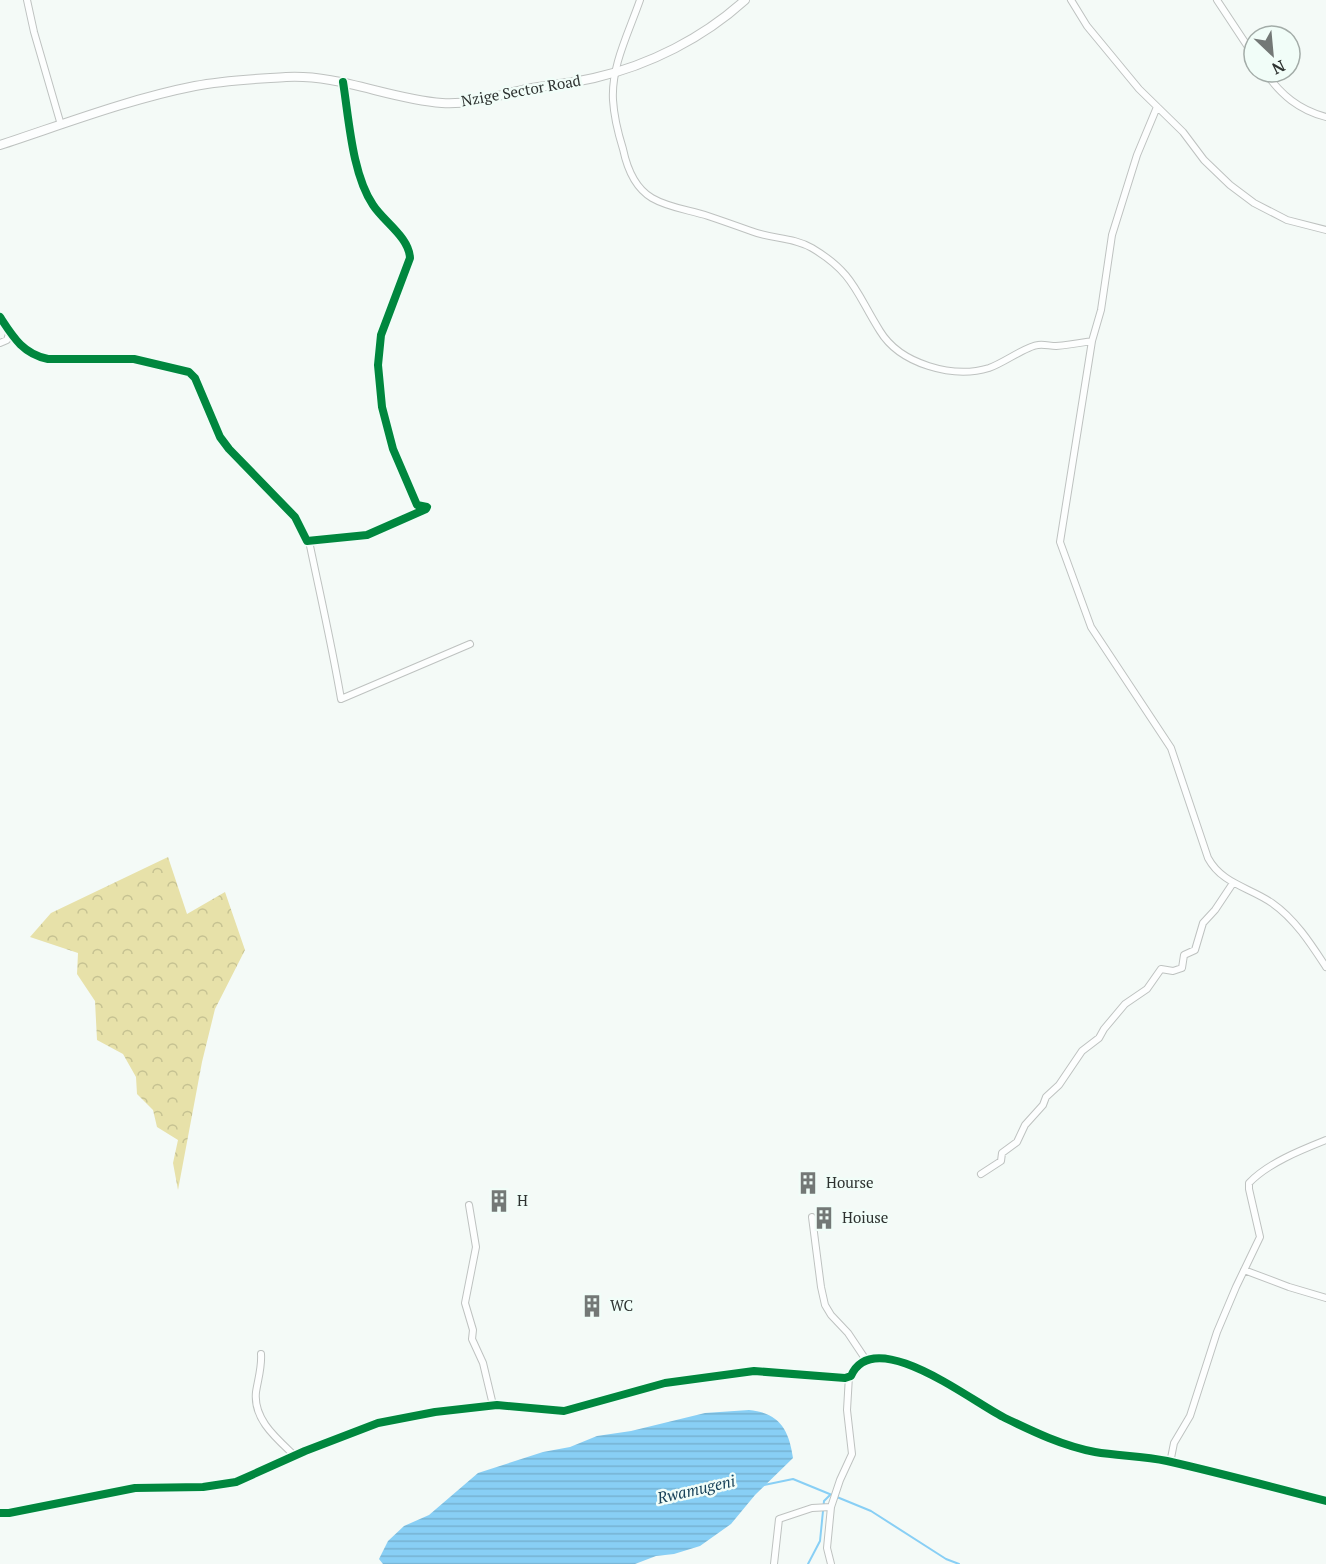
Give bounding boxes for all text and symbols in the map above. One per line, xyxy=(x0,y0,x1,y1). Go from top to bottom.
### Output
north arrow xyxy=(1242,24,1302,84)
text: N xyxy=(1268,55,1289,80)
street label: Nzige Sector Road xyxy=(459,70,582,110)
building icon: Hourse xyxy=(795,1170,821,1196)
place label: Hourse xyxy=(826,1172,874,1192)
building icon: H xyxy=(486,1188,512,1214)
place label: H xyxy=(517,1190,528,1210)
building icon: Hoiuse xyxy=(811,1205,837,1231)
place label: Hoiuse xyxy=(842,1207,888,1227)
building icon: WC xyxy=(579,1293,605,1319)
place label: WC xyxy=(610,1295,633,1315)
water label: Rwamugeni xyxy=(654,1469,738,1509)

